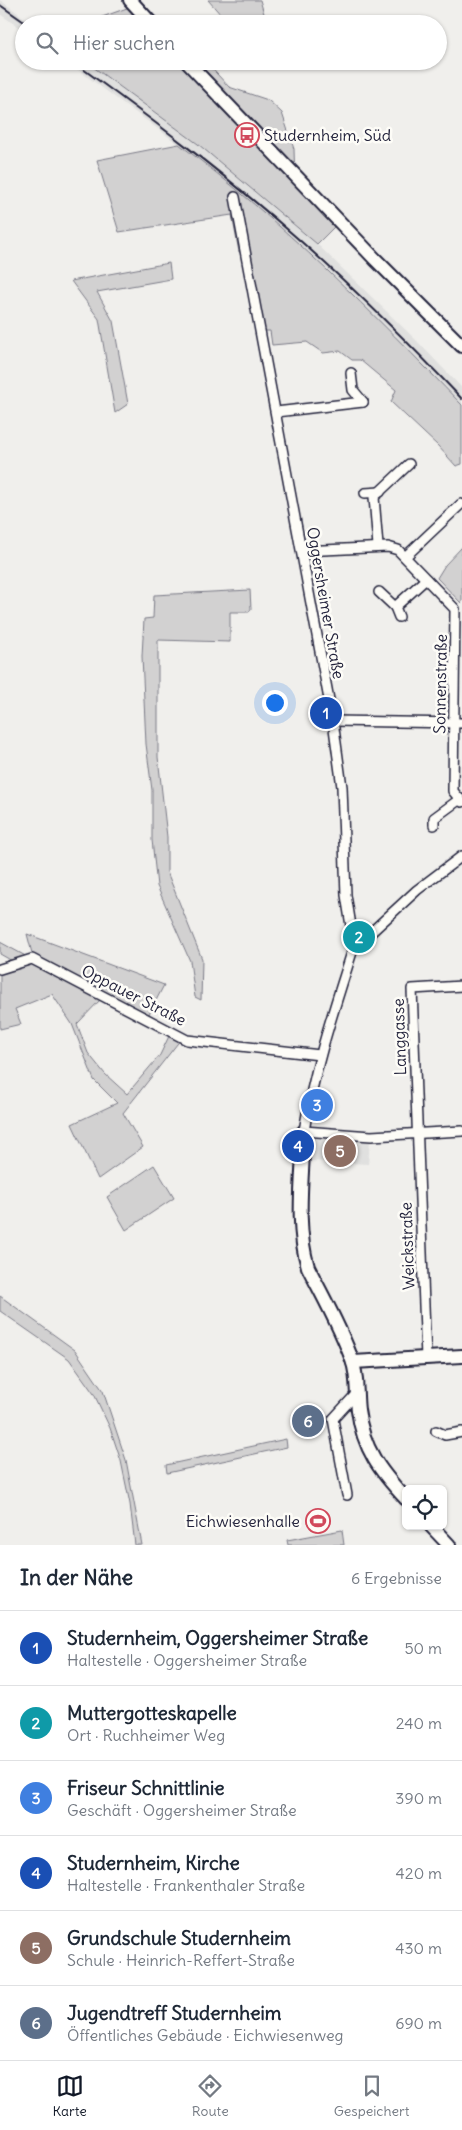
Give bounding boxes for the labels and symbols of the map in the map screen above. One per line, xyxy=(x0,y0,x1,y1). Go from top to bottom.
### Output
bus stop icon: Studernheim, Süd xyxy=(234,122,260,148)
place label: Studernheim, Süd xyxy=(264,125,391,145)
street label: Oggersheimer Straße xyxy=(303,525,349,681)
street label: Sonnenstraße xyxy=(429,634,451,734)
your location xyxy=(262,690,288,716)
pin: 1 xyxy=(310,694,342,732)
pin: 2 xyxy=(343,918,375,956)
street label: Oppauer Straße xyxy=(78,960,190,1030)
street label: Langgasse xyxy=(388,998,410,1076)
pin: 3 xyxy=(301,1086,333,1124)
pin: 4 xyxy=(282,1127,314,1165)
pin: 5 xyxy=(324,1132,356,1170)
street label: Weickstraße xyxy=(395,1202,419,1290)
pin: 6 xyxy=(292,1402,324,1440)
sports icon: Eichwiesenhalle xyxy=(305,1508,331,1534)
place label: Eichwiesenhalle xyxy=(186,1511,300,1531)

